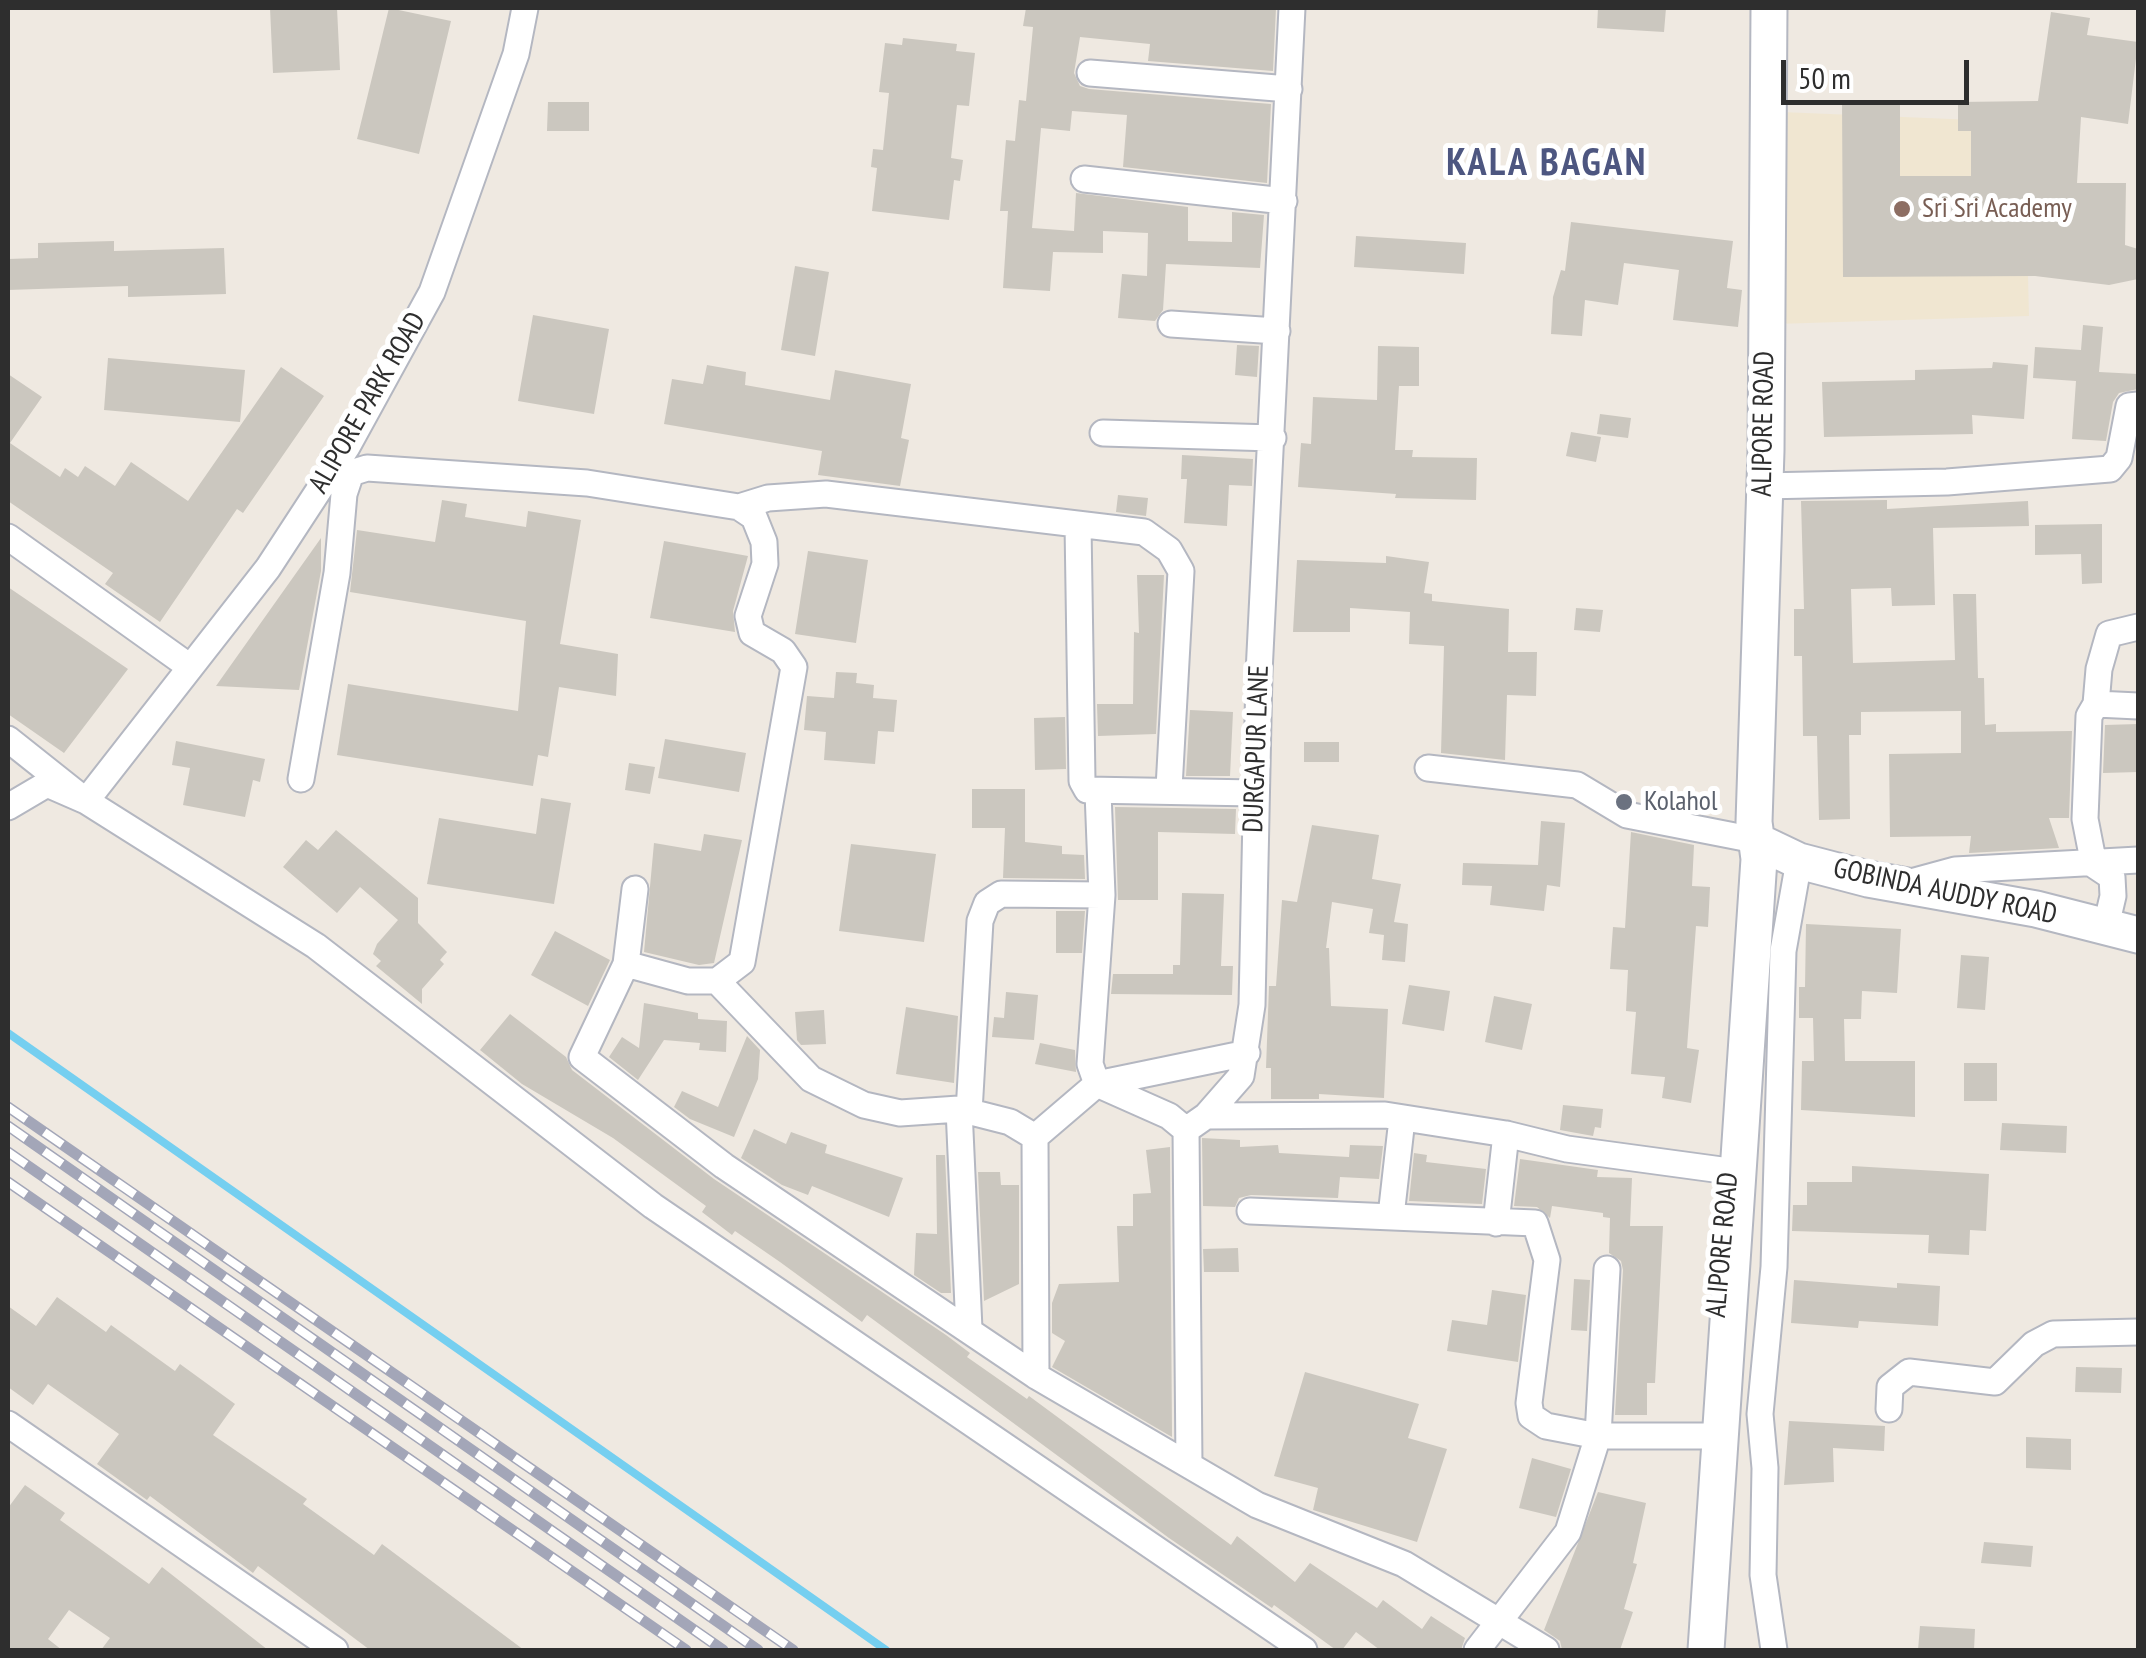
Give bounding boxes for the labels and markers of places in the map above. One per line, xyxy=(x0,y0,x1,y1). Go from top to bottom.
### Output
place label: Sri Sri Academy xyxy=(1922,192,2072,226)
marker: Sri Sri Academy xyxy=(1891,198,1913,220)
place label: Kolahol xyxy=(1644,785,1717,819)
marker: Kolahol xyxy=(1613,791,1635,813)

